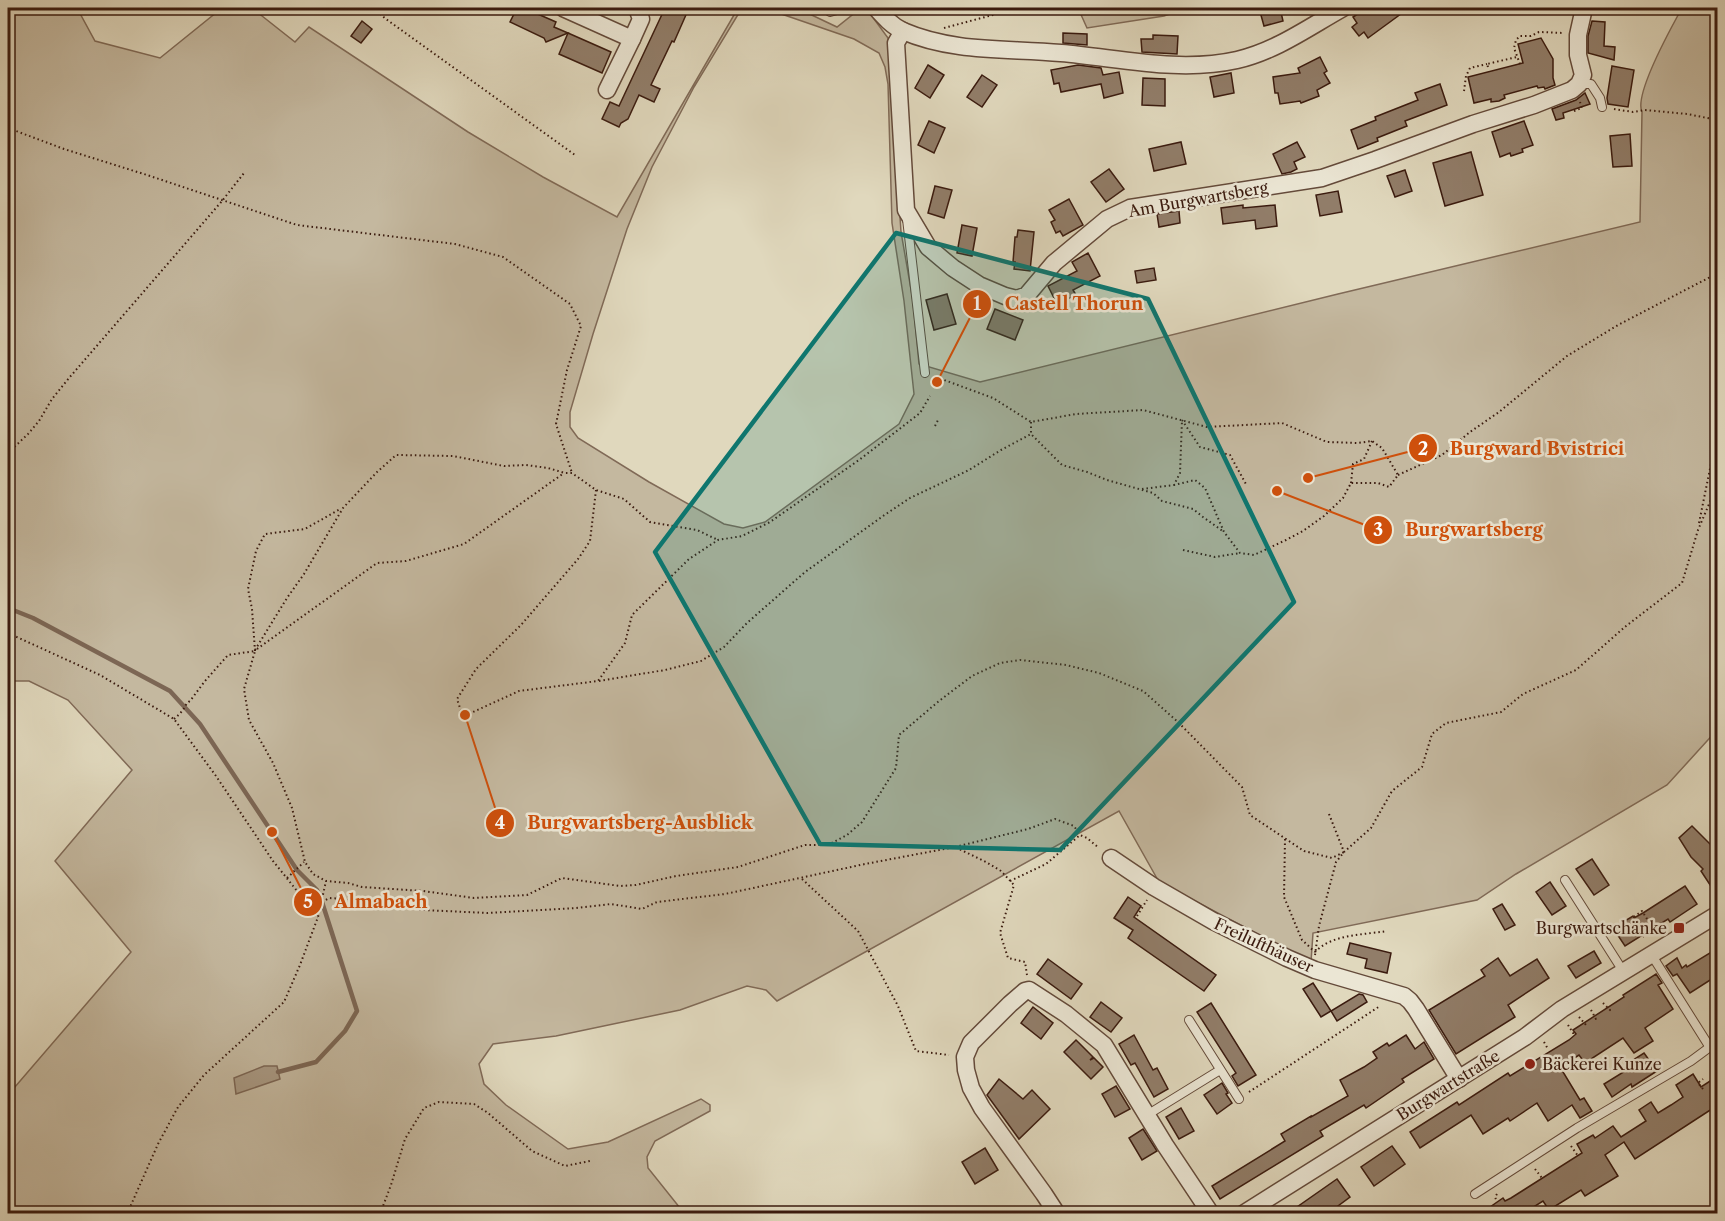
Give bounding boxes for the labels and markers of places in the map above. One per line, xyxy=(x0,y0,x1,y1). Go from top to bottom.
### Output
callout: Castell Thorun xyxy=(962,286,1155,322)
callout: Burgward Bvistrici xyxy=(1408,430,1636,466)
callout: Burgwartsberg xyxy=(1363,512,1555,548)
callout: Burgwartsberg-Ausblick xyxy=(485,805,765,841)
callout: Almabach xyxy=(293,884,440,920)
place label: Burgwartschänke xyxy=(1536,918,1667,938)
marker: Burgwartschänke xyxy=(1672,921,1686,935)
place label: Bäckerei Kunze xyxy=(1542,1054,1662,1074)
marker: Bäckerei Kunze xyxy=(1523,1057,1537,1071)

